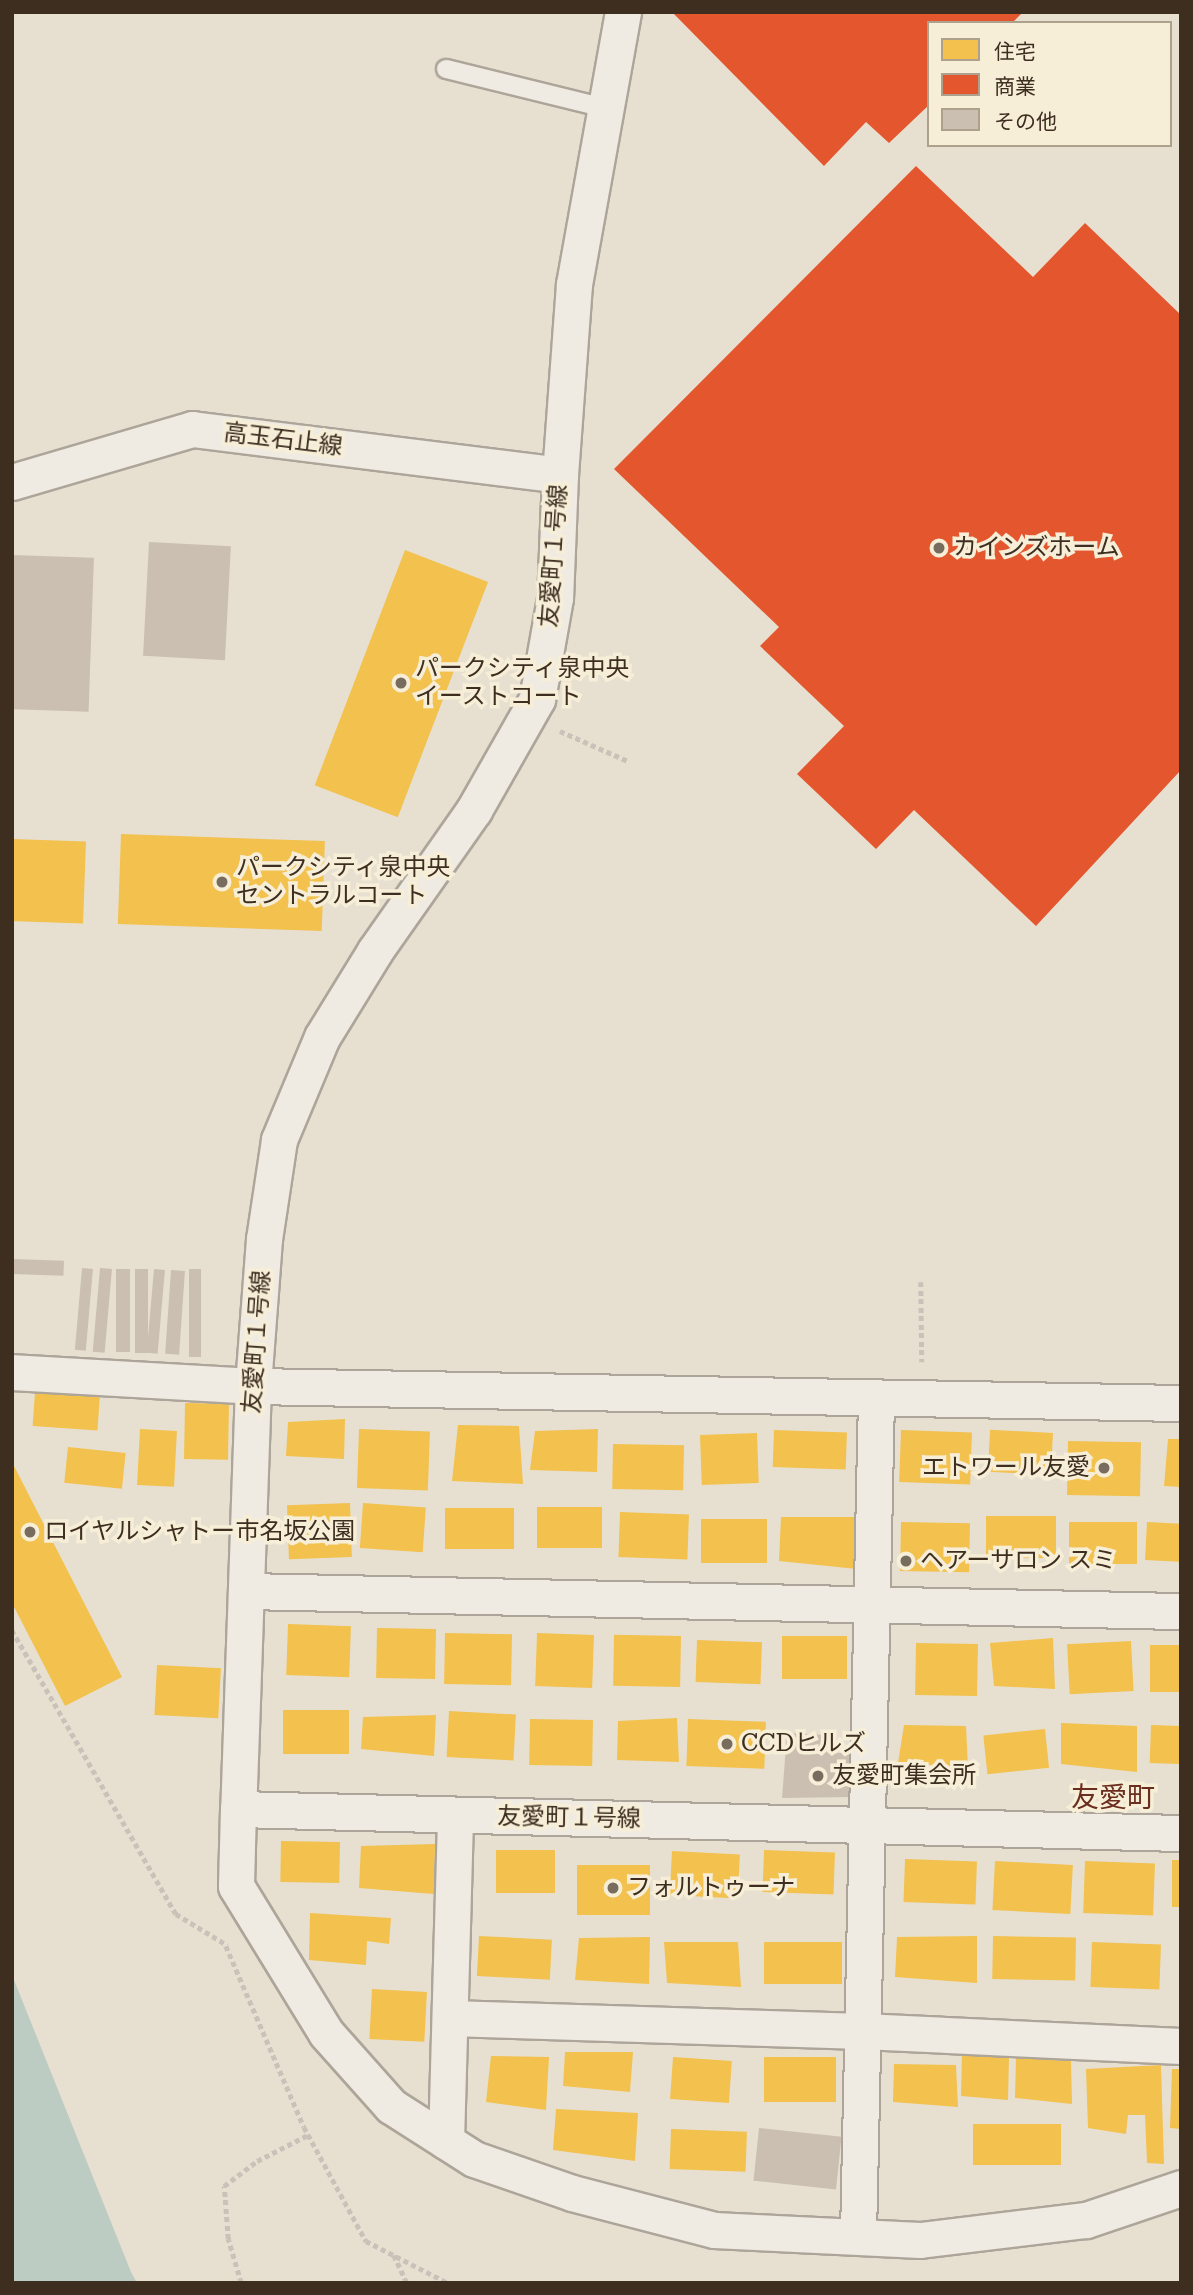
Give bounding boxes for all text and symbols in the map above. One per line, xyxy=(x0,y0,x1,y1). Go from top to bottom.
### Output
legend xyxy=(927,21,1172,147)
text: 住宅 xyxy=(994,40,1036,64)
text: 商業 xyxy=(994,75,1036,99)
text: その他 xyxy=(994,110,1057,134)
street label: 高玉石止線 xyxy=(222,418,344,462)
street label: 友愛町１号線 xyxy=(535,483,573,629)
place label: カインズホーム xyxy=(953,534,1121,562)
marker: カインズホーム xyxy=(931,540,947,556)
place label: パークシティ泉中央 イーストコート xyxy=(415,655,631,711)
marker: パークシティ泉中央 イーストコート xyxy=(393,675,409,691)
place label: パークシティ泉中央 セントラルコート xyxy=(236,854,452,910)
marker: パークシティ泉中央 セントラルコート xyxy=(214,874,230,890)
street label: 友愛町１号線 xyxy=(238,1269,276,1415)
place label: エトワール友愛 xyxy=(922,1454,1090,1482)
marker: エトワール友愛 xyxy=(1096,1460,1112,1476)
place label: ロイヤルシャトー市名坂公園 xyxy=(44,1518,356,1546)
marker: ロイヤルシャトー市名坂公園 xyxy=(22,1524,38,1540)
place label: ヘアーサロン スミ xyxy=(920,1547,1117,1575)
marker: ヘアーサロン スミ xyxy=(898,1553,914,1569)
place label: CCDヒルズ xyxy=(741,1730,866,1758)
marker: CCDヒルズ xyxy=(719,1736,735,1752)
place label: 友愛町集会所 xyxy=(832,1762,976,1790)
marker: 友愛町集会所 xyxy=(810,1768,826,1784)
district label: 友愛町 xyxy=(1071,1781,1155,1815)
street label: 友愛町１号線 xyxy=(497,1802,641,1834)
place label: フォルトゥーナ xyxy=(627,1874,795,1902)
marker: フォルトゥーナ xyxy=(605,1880,621,1896)

